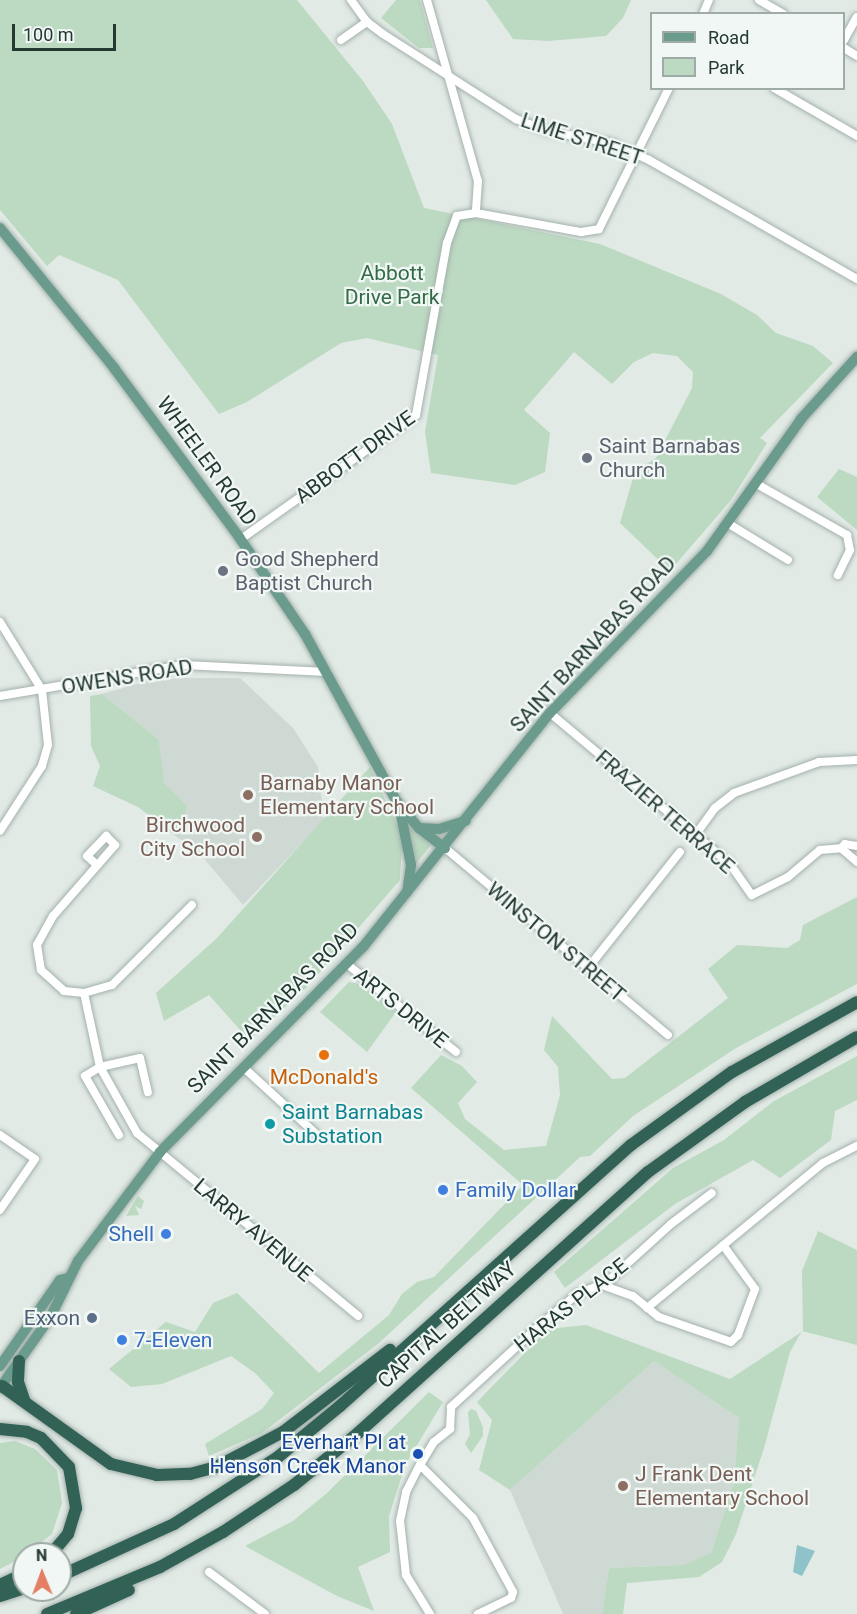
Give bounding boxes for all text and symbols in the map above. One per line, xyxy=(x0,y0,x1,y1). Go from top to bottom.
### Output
scale bar xyxy=(15,12,118,50)
legend xyxy=(650,12,845,90)
text: 100 m xyxy=(23,24,74,45)
text: Road xyxy=(708,27,749,48)
text: Park xyxy=(708,57,744,78)
street label: LIME STREET xyxy=(518,107,646,171)
park label: Abbott Drive Park xyxy=(345,260,439,310)
street label: WHEELER ROAD xyxy=(152,391,262,531)
street label: ABBOTT DRIVE xyxy=(290,405,420,509)
place label: Saint Barnabas Church xyxy=(599,433,740,483)
marker: Saint Barnabas Church xyxy=(580,451,594,465)
place label: Good Shepherd Baptist Church xyxy=(235,546,379,596)
street label: SAINT BARNABAS ROAD xyxy=(505,551,681,737)
marker: Good Shepherd Baptist Church xyxy=(216,564,230,578)
street label: OWENS ROAD xyxy=(60,654,194,700)
street label: FRAZIER TERRACE xyxy=(590,745,740,879)
place label: Barnaby Manor Elementary School xyxy=(260,770,434,820)
marker: Barnaby Manor Elementary School xyxy=(241,788,255,802)
place label: Birchwood City School xyxy=(140,812,245,862)
marker: Birchwood City School xyxy=(250,830,264,844)
street label: WINSTON STREET xyxy=(482,877,630,1007)
street label: SAINT BARNABAS ROAD xyxy=(182,917,364,1099)
street label: ARTS DRIVE xyxy=(349,962,453,1054)
marker: McDonald's xyxy=(317,1048,331,1062)
place label: McDonald's xyxy=(270,1064,378,1090)
place label: Saint Barnabas Substation xyxy=(282,1099,423,1149)
marker: Saint Barnabas Substation xyxy=(263,1117,277,1131)
street label: LARRY AVENUE xyxy=(189,1173,317,1287)
place label: Family Dollar xyxy=(455,1177,576,1203)
marker: Family Dollar xyxy=(436,1183,450,1197)
place label: Shell xyxy=(109,1221,154,1247)
marker: Shell xyxy=(159,1227,173,1241)
street label: HARAS PLACE xyxy=(509,1253,633,1357)
street label: CAPITAL BELTWAY xyxy=(373,1256,521,1394)
place label: Exxon xyxy=(24,1305,80,1331)
marker: Exxon xyxy=(85,1311,99,1325)
place label: 7-Eleven xyxy=(134,1327,212,1353)
marker: 7-Eleven xyxy=(115,1333,129,1347)
place label: Everhart Pl at Henson Creek Manor xyxy=(210,1429,406,1479)
marker: Everhart Pl at Henson Creek Manor xyxy=(411,1447,425,1461)
place label: J Frank Dent Elementary School xyxy=(635,1461,809,1511)
marker: J Frank Dent Elementary School xyxy=(616,1479,630,1493)
north arrow xyxy=(12,1542,72,1602)
text: N xyxy=(36,1546,48,1565)

